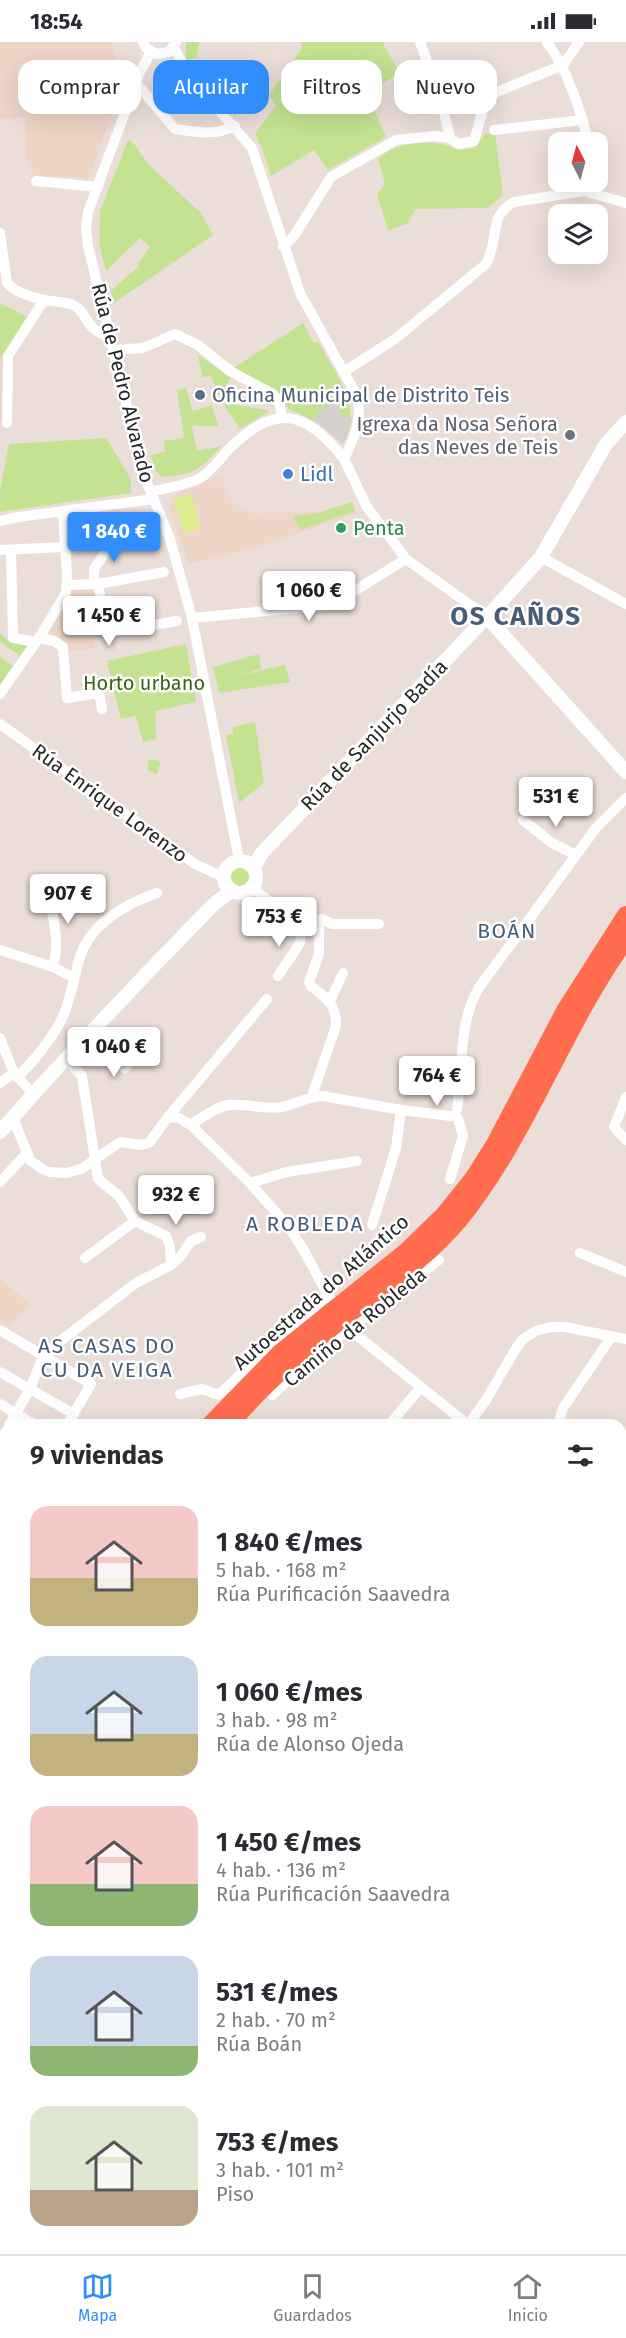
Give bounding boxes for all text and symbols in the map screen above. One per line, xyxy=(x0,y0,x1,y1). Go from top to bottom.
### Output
text: 18:54 xyxy=(30,8,83,35)
chip: Comprar xyxy=(18,60,141,114)
chip: Alquilar xyxy=(153,60,269,114)
chip: Filtros xyxy=(281,60,382,114)
chip: Nuevo xyxy=(394,60,497,114)
north arrow xyxy=(548,132,608,192)
map controls xyxy=(548,132,608,264)
button: layers xyxy=(548,204,608,264)
street label: Rúa de Pedro Alvarado xyxy=(87,281,159,485)
place label: Oficina Municipal de Distrito Teis xyxy=(212,383,509,407)
marker: Oficina Municipal de Distrito Teis xyxy=(193,388,207,402)
place label: Igrexa da Nosa Señora das Neves de Teis xyxy=(356,412,558,459)
marker: Igrexa da Nosa Señora das Neves de Teis xyxy=(563,428,577,442)
place label: Lidl xyxy=(300,462,334,486)
marker: Lidl xyxy=(281,467,295,481)
pin: 1 840 € xyxy=(59,512,169,563)
place label: Penta xyxy=(353,516,405,540)
text: 1 840 € xyxy=(81,519,147,543)
marker: Penta xyxy=(334,521,348,535)
pin: 1 060 € xyxy=(254,571,364,622)
text: 1 060 € xyxy=(276,578,342,602)
pin: 1 450 € xyxy=(54,596,164,647)
district label: OS CAÑOS xyxy=(450,601,582,632)
text: 1 450 € xyxy=(77,603,141,627)
street label: Rúa de Sanjurjo Badía xyxy=(296,654,452,816)
park label: Horto urbano xyxy=(83,671,205,695)
street label: Rúa Enrique Lorenzo xyxy=(28,738,192,868)
pin: 531 € xyxy=(514,777,598,828)
text: 531 € xyxy=(533,784,579,808)
pin: 907 € xyxy=(26,874,110,925)
text: 907 € xyxy=(44,881,92,905)
pin: 753 € xyxy=(237,897,321,948)
text: 753 € xyxy=(256,904,302,928)
district label: BOÁN xyxy=(477,918,537,944)
pin: 1 040 € xyxy=(59,1027,169,1078)
text: 1 040 € xyxy=(81,1034,147,1058)
pin: 764 € xyxy=(395,1056,479,1107)
text: 764 € xyxy=(413,1063,461,1087)
pin: 932 € xyxy=(134,1175,218,1226)
text: 932 € xyxy=(152,1182,200,1206)
street label: Autoestrada do Atlántico xyxy=(228,1209,414,1375)
district label: A ROBLEDA xyxy=(246,1211,364,1237)
street label: Camiño da Robleda xyxy=(279,1262,431,1392)
district label: AS CASAS DO CU DA VEIGA xyxy=(38,1333,176,1383)
icon: filters xyxy=(564,1439,597,1472)
text: 9 viviendas xyxy=(30,1440,164,1471)
text: 1 840 €/mes xyxy=(216,1527,362,1558)
icon: home xyxy=(78,1530,150,1602)
text: 5 hab. · 168 m² xyxy=(216,1558,346,1582)
text: Rúa Purificación Saavedra xyxy=(216,1582,450,1606)
text: 1 060 €/mes xyxy=(216,1677,362,1708)
icon: home xyxy=(78,1680,150,1752)
text: 3 hab. · 98 m² xyxy=(216,1708,338,1732)
text: Rúa de Alonso Ojeda xyxy=(216,1732,404,1756)
text: 1 450 €/mes xyxy=(216,1827,361,1858)
icon: home xyxy=(78,1830,150,1902)
text: 4 hab. · 136 m² xyxy=(216,1858,346,1882)
text: Rúa Purificación Saavedra xyxy=(216,1882,450,1906)
text: 531 €/mes xyxy=(216,1977,338,2008)
icon: home xyxy=(78,1980,150,2052)
text: 2 hab. · 70 m² xyxy=(216,2008,336,2032)
text: Rúa Boán xyxy=(216,2032,302,2056)
text: 753 €/mes xyxy=(216,2127,338,2158)
icon: home xyxy=(78,2130,150,2202)
text: 3 hab. · 101 m² xyxy=(216,2158,344,2182)
text: Piso xyxy=(216,2182,254,2206)
tab: Mapa xyxy=(78,2270,117,2325)
tab: Guardados xyxy=(273,2270,352,2325)
tab: Inicio xyxy=(508,2270,548,2325)

